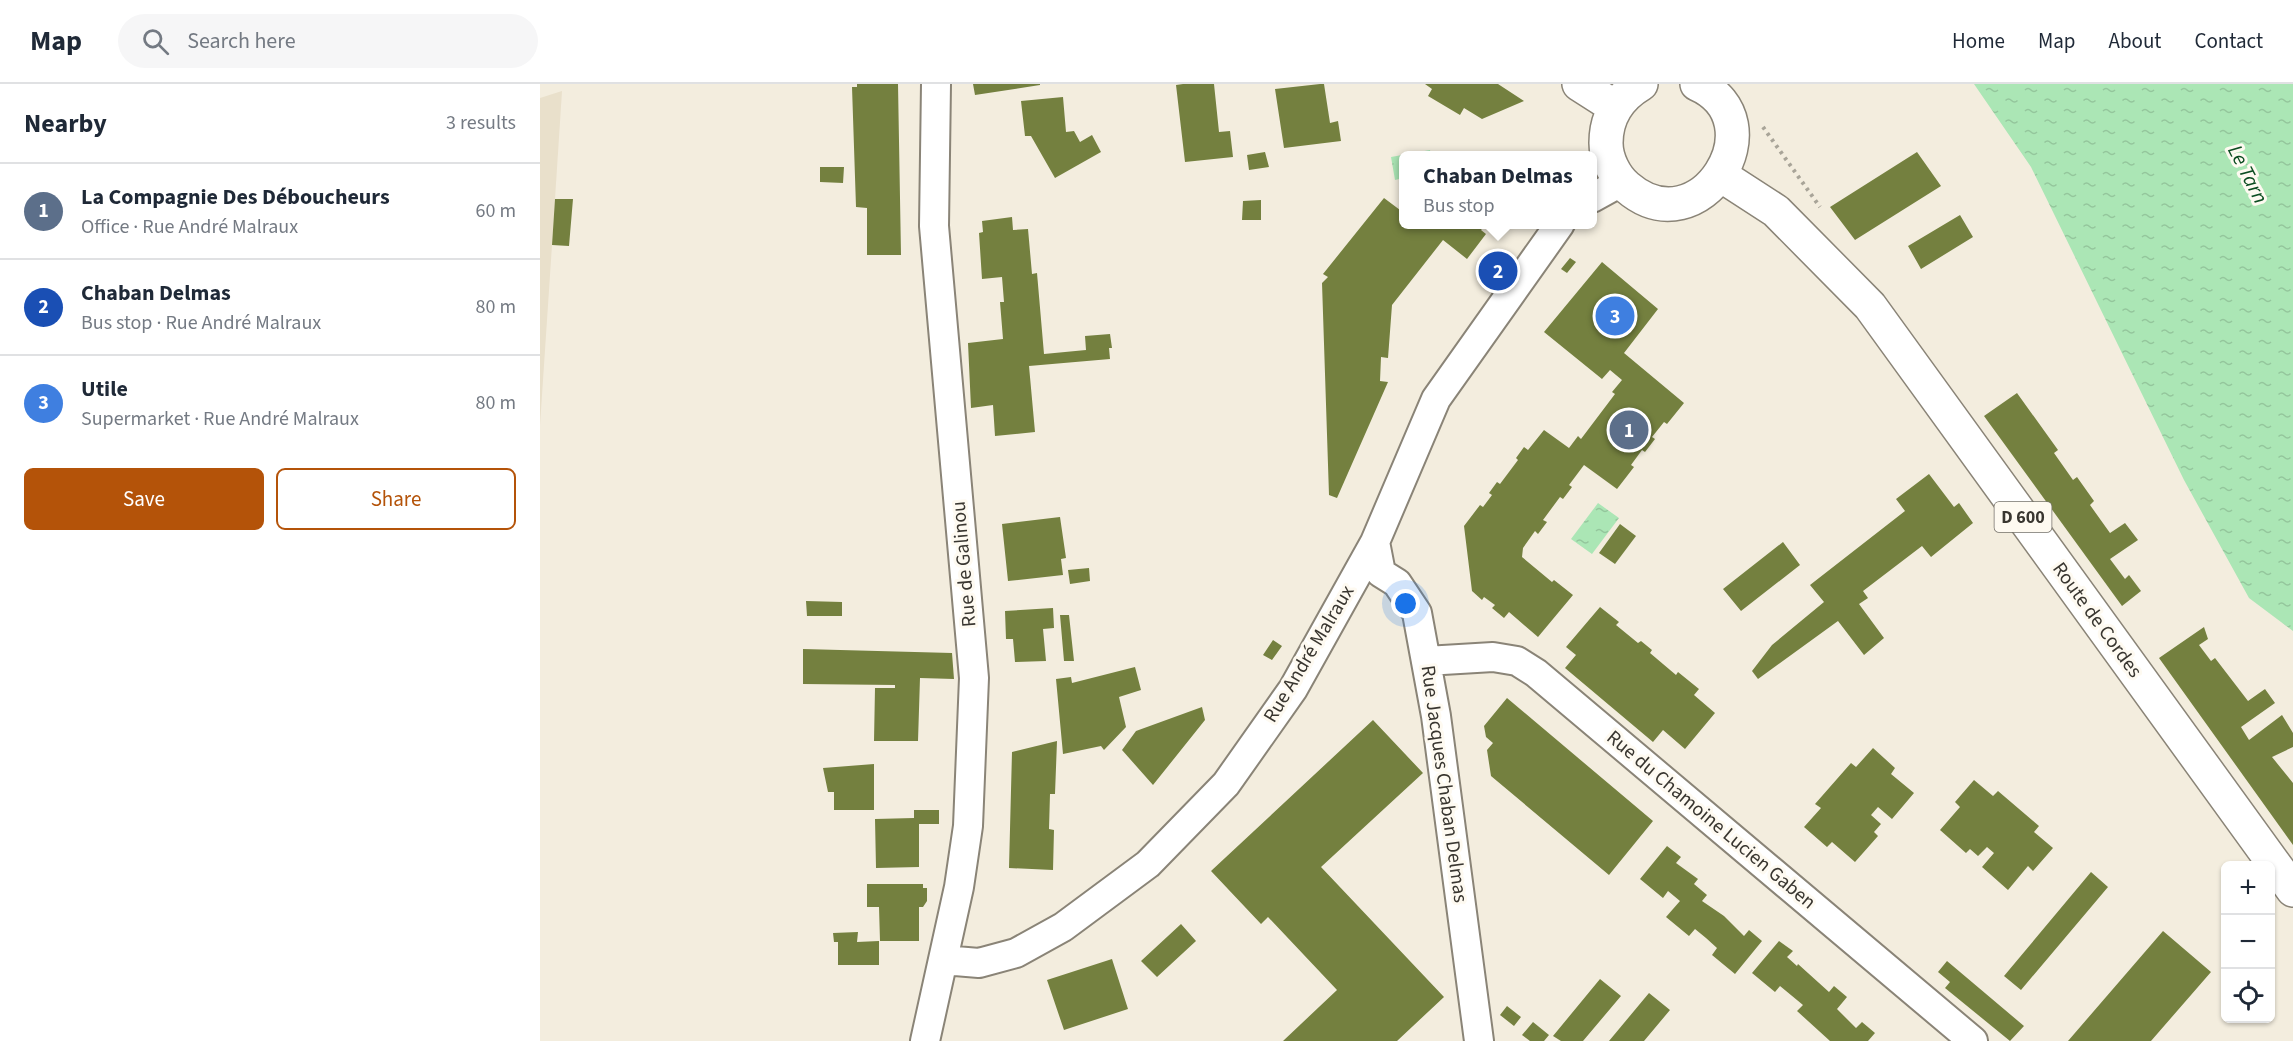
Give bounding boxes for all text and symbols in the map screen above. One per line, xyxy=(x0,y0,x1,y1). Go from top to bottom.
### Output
search box xyxy=(118,14,538,68)
text: Map xyxy=(30,21,82,61)
icon: search xyxy=(139,25,172,58)
text: Search here xyxy=(187,25,296,57)
text: Home xyxy=(1952,26,2005,56)
text: Map xyxy=(2038,26,2076,56)
text: About xyxy=(2109,26,2161,56)
text: Contact xyxy=(2194,26,2263,56)
text: Nearby xyxy=(24,105,107,142)
text: 3 results xyxy=(446,109,516,137)
water label: Le Tarn xyxy=(2220,139,2276,209)
popup xyxy=(1399,151,1597,229)
text: Chaban Delmas xyxy=(1423,160,1573,192)
text: La Compagnie Des Déboucheurs xyxy=(81,181,390,213)
text: Bus stop xyxy=(1423,192,1495,220)
text: 1 xyxy=(38,197,49,225)
text: 60 m xyxy=(476,197,516,225)
text: Office · Rue André Malraux xyxy=(81,213,298,241)
pin: 2 xyxy=(1478,248,1518,294)
text: Chaban Delmas xyxy=(81,277,231,309)
text: 2 xyxy=(38,293,49,321)
text: 80 m xyxy=(476,293,516,321)
pin: 3 xyxy=(1596,294,1634,338)
text: Bus stop · Rue André Malraux xyxy=(81,309,321,337)
text: Utile xyxy=(81,373,128,405)
text: 3 xyxy=(38,389,49,417)
text: 80 m xyxy=(476,389,516,417)
text: Supermarket · Rue André Malraux xyxy=(81,405,359,433)
pin: 1 xyxy=(1610,408,1648,452)
button: Save xyxy=(24,468,264,530)
button: Share xyxy=(276,468,516,530)
street label: Rue de Galinou xyxy=(945,500,983,628)
road number: D 600 xyxy=(1994,502,2052,532)
street label: Route de Cordes xyxy=(2045,556,2149,684)
street label: Rue André Malraux xyxy=(1257,580,1361,728)
your location xyxy=(1391,589,1420,618)
street label: Rue Jacques Chaban Delmas xyxy=(1413,664,1475,904)
street label: Rue du Chamoine Lucien Gaben xyxy=(1600,724,1822,916)
map controls xyxy=(2221,861,2275,1023)
button: + xyxy=(2221,861,2275,915)
button: − xyxy=(2221,915,2275,969)
button: locate xyxy=(2221,969,2275,1023)

